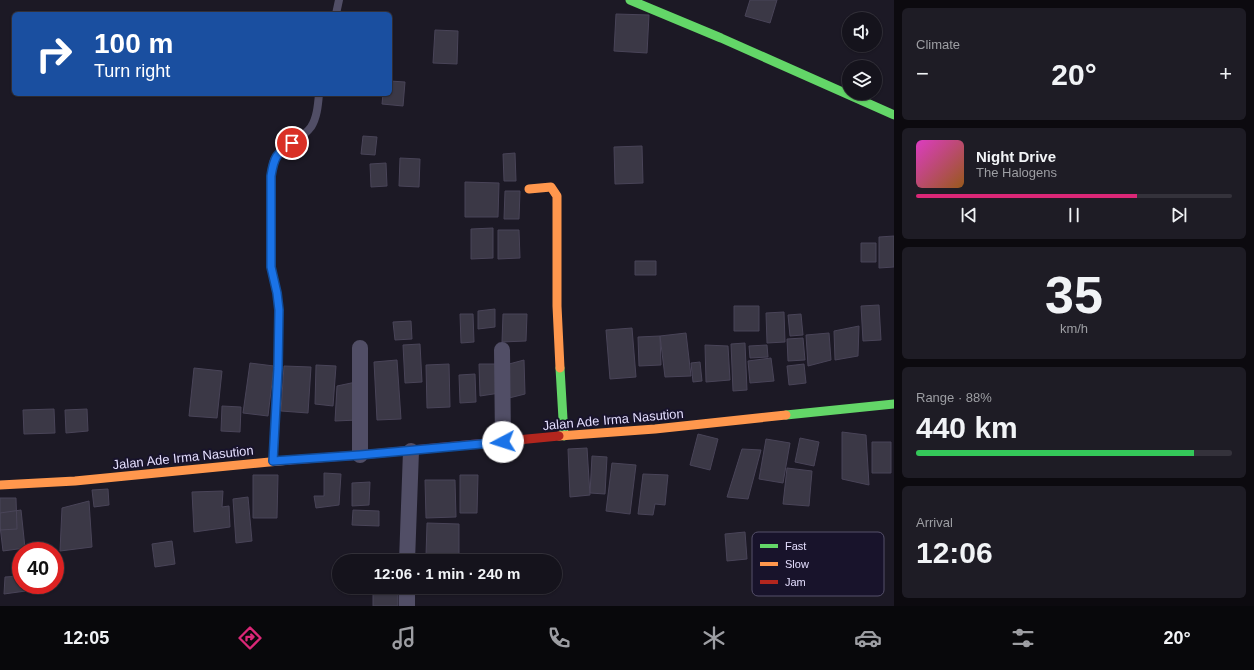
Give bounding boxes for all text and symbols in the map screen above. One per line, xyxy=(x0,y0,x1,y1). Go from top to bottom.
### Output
map controls xyxy=(842,12,882,100)
button: sound xyxy=(842,12,882,52)
icon: right xyxy=(28,28,80,80)
text: 100 m xyxy=(94,28,173,59)
text: Climate xyxy=(916,37,960,52)
text: 20° xyxy=(1051,58,1097,91)
button: layers xyxy=(842,60,882,100)
text: Turn right xyxy=(94,61,170,81)
text: − xyxy=(916,61,929,86)
text: + xyxy=(1219,61,1232,86)
pin xyxy=(275,126,309,160)
icon: arrive xyxy=(281,132,303,154)
text: Night Drive xyxy=(976,148,1056,165)
text: The Halogens xyxy=(976,165,1057,180)
icon: previous xyxy=(958,204,980,226)
icon: pause xyxy=(1063,204,1085,226)
icon: next xyxy=(1168,204,1190,226)
text: 35 xyxy=(1045,266,1103,324)
text: km/h xyxy=(1060,321,1088,336)
text: Range · 88% xyxy=(916,390,992,405)
street label: Jalan Ade Irma Nasution xyxy=(542,406,684,433)
text: 440 km xyxy=(916,411,1018,444)
position arrow xyxy=(482,421,524,463)
street label: Jalan Ade Irma Nasution xyxy=(112,443,254,472)
text: Arrival xyxy=(916,515,953,530)
legend xyxy=(752,532,884,596)
text: 12:06 xyxy=(916,536,993,569)
text: Fast xyxy=(785,540,806,552)
speed limit sign: 40 xyxy=(12,542,64,594)
text: Slow xyxy=(785,558,809,570)
text: 12:06 · 1 min · 240 m xyxy=(374,565,520,582)
text: Jam xyxy=(785,576,806,588)
icon: directions xyxy=(236,624,264,652)
icon: music xyxy=(390,624,418,652)
icon: phone xyxy=(545,624,573,652)
icon: climate xyxy=(700,624,728,652)
icon: car xyxy=(854,624,882,652)
icon: filters xyxy=(1009,624,1037,652)
text: 12:05 xyxy=(63,628,109,648)
text: 20° xyxy=(1163,628,1191,648)

